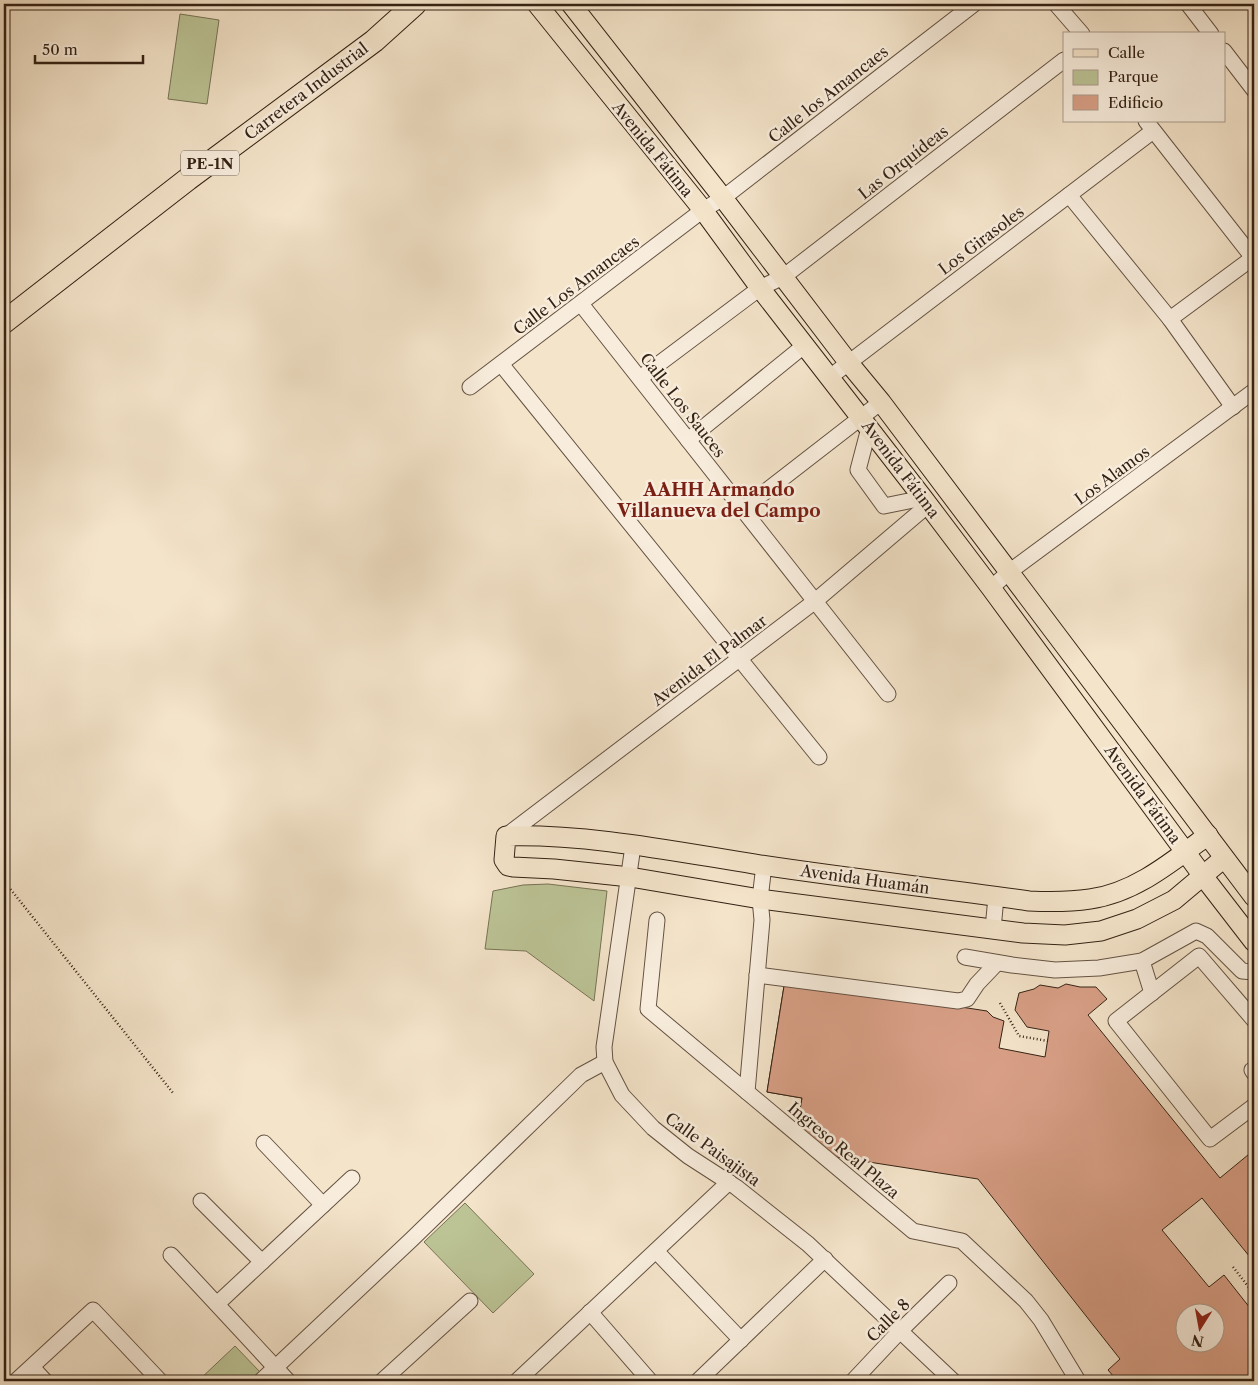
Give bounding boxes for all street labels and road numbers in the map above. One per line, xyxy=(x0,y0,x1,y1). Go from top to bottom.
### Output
street label: Carretera Industrial xyxy=(240,38,372,144)
street label: Calle los Amancaes xyxy=(764,41,892,147)
street label: Avenida Fátima xyxy=(608,96,698,201)
street label: Las Orquídeas xyxy=(854,121,952,203)
road number: PE-1N xyxy=(181,150,239,176)
street label: Los Girasoles xyxy=(934,201,1028,279)
street label: Calle Los Amancaes xyxy=(509,231,643,339)
street label: Calle Los Sauces xyxy=(636,349,730,461)
street label: Avenida Fátima xyxy=(857,415,945,522)
street label: Los Alamos xyxy=(1071,441,1153,509)
street label: Avenida El Palmar xyxy=(647,610,771,710)
street label: Avenida Fátima xyxy=(1100,740,1186,848)
street label: Avenida Huamán xyxy=(798,860,931,898)
street label: Ingreso Real Plaza xyxy=(784,1098,904,1203)
street label: Calle Paisajista xyxy=(661,1108,765,1191)
street label: Calle 8 xyxy=(862,1294,914,1346)

